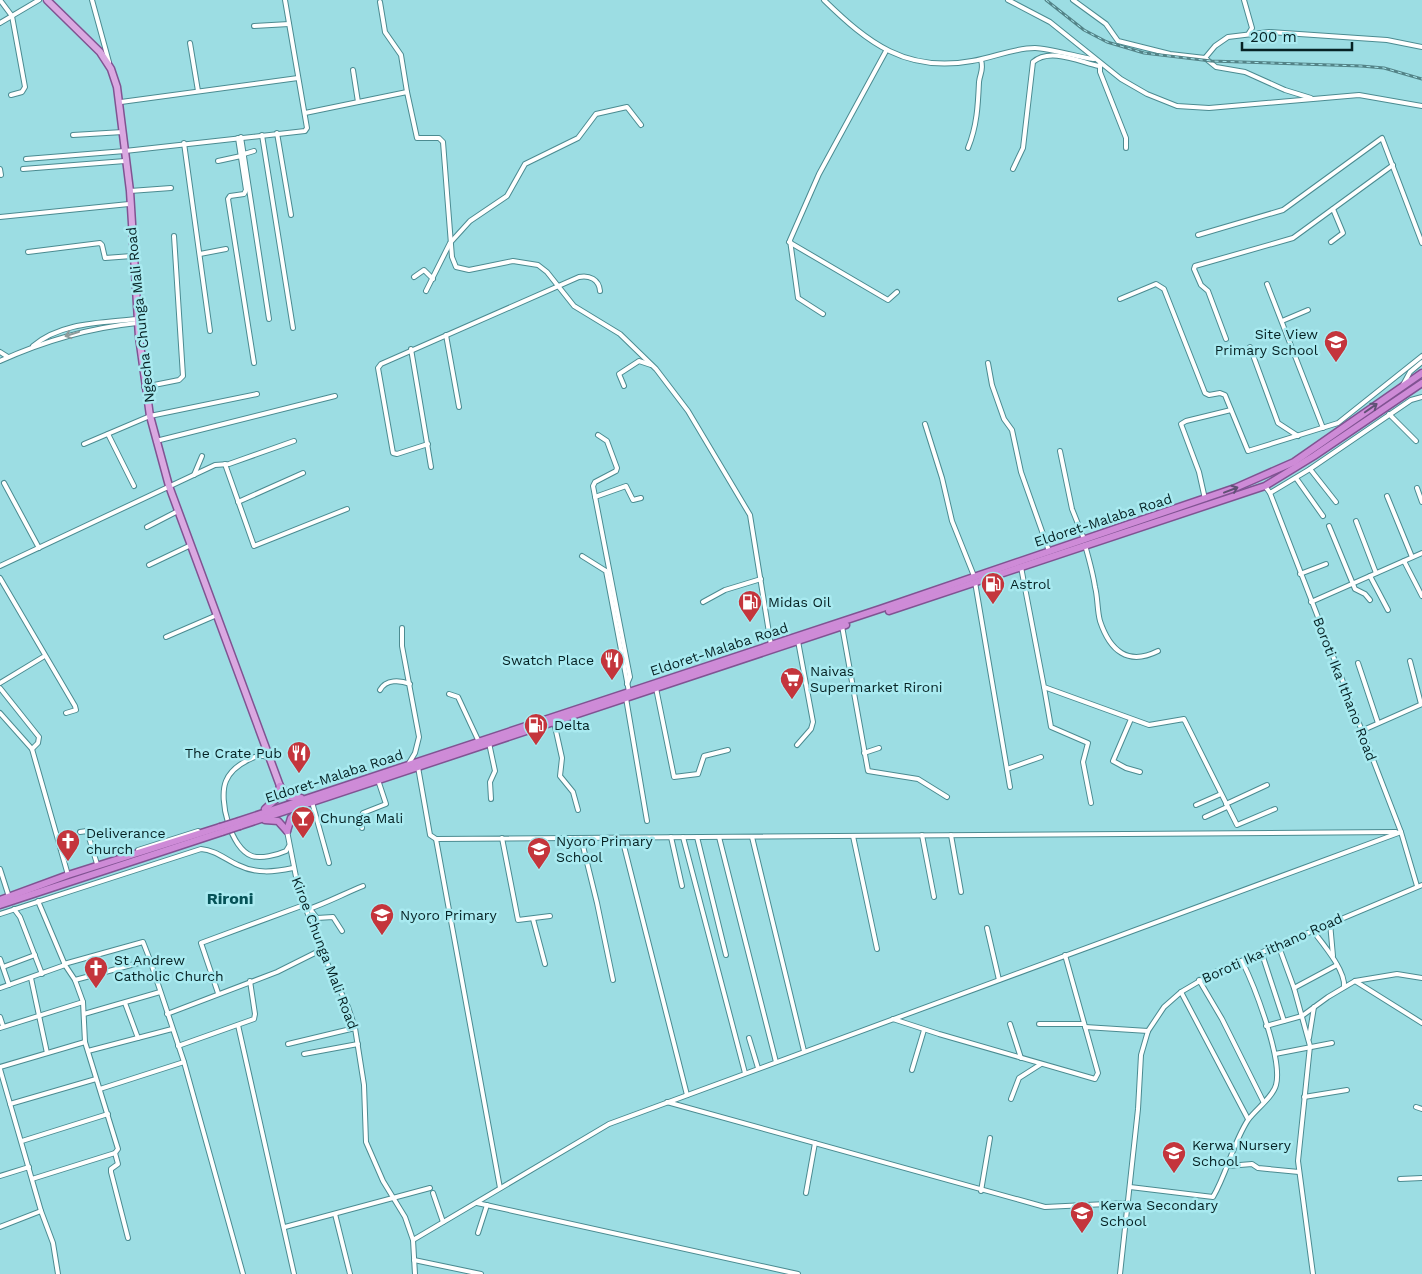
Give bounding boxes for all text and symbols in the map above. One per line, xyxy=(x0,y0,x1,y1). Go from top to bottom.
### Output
scale bar xyxy=(1242,20,1352,52)
text: 200 m xyxy=(1250,28,1297,46)
street label: Ngecha Chunga Mali Road xyxy=(123,226,157,404)
place label: Site View Primary School xyxy=(1215,326,1319,358)
school or university icon: Site View Primary School xyxy=(1323,329,1349,363)
one-way arrow xyxy=(65,330,81,340)
one-way arrow xyxy=(1364,403,1378,413)
one-way arrow xyxy=(1223,484,1238,494)
street label: Eldoret-Malaba Road xyxy=(1032,490,1174,550)
fuel station icon: Astrol xyxy=(980,571,1006,605)
place label: Astrol xyxy=(1010,576,1051,592)
fuel station icon: Midas Oil xyxy=(737,589,763,623)
place label: Midas Oil xyxy=(768,594,832,610)
street label: Boroti Ika Ithano Road xyxy=(1310,615,1380,763)
street label: Eldoret-Malaba Road xyxy=(648,619,790,679)
restaurant icon: Swatch Place xyxy=(599,647,625,681)
place label: Swatch Place xyxy=(502,652,594,668)
place label: Naivas Supermarket Rironi xyxy=(810,663,943,695)
supermarket icon: Naivas Supermarket Rironi xyxy=(779,666,805,700)
fuel station icon: Delta xyxy=(523,712,549,746)
place label: Delta xyxy=(554,717,590,733)
restaurant icon: The Crate Pub xyxy=(286,740,312,774)
place label: The Crate Pub xyxy=(185,745,282,761)
street label: Eldoret-Malaba Road xyxy=(263,746,405,806)
bar icon: Chunga Mali xyxy=(290,805,316,839)
place label: Chunga Mali xyxy=(320,810,403,826)
place label: Deliverance church xyxy=(86,825,166,857)
church icon: Deliverance church xyxy=(55,828,81,862)
place label: Nyoro Primary School xyxy=(556,833,654,865)
school or university icon: Nyoro Primary School xyxy=(526,836,552,870)
street label: Kiroe Chunga Mali Road xyxy=(289,875,361,1031)
district label: Rironi xyxy=(207,889,253,908)
school or university icon: Nyoro Primary xyxy=(369,902,395,936)
place label: Nyoro Primary xyxy=(400,907,498,923)
street label: Boroti Ika ithano Road xyxy=(1199,910,1345,986)
place label: St Andrew Catholic Church xyxy=(114,952,224,984)
church icon: St Andrew Catholic Church xyxy=(83,955,109,989)
place label: Kerwa Nursery School xyxy=(1192,1137,1292,1169)
school or university icon: Kerwa Nursery School xyxy=(1161,1140,1187,1174)
place label: Kerwa Secondary School xyxy=(1100,1197,1219,1229)
school or university icon: Kerwa Secondary School xyxy=(1069,1200,1095,1234)

